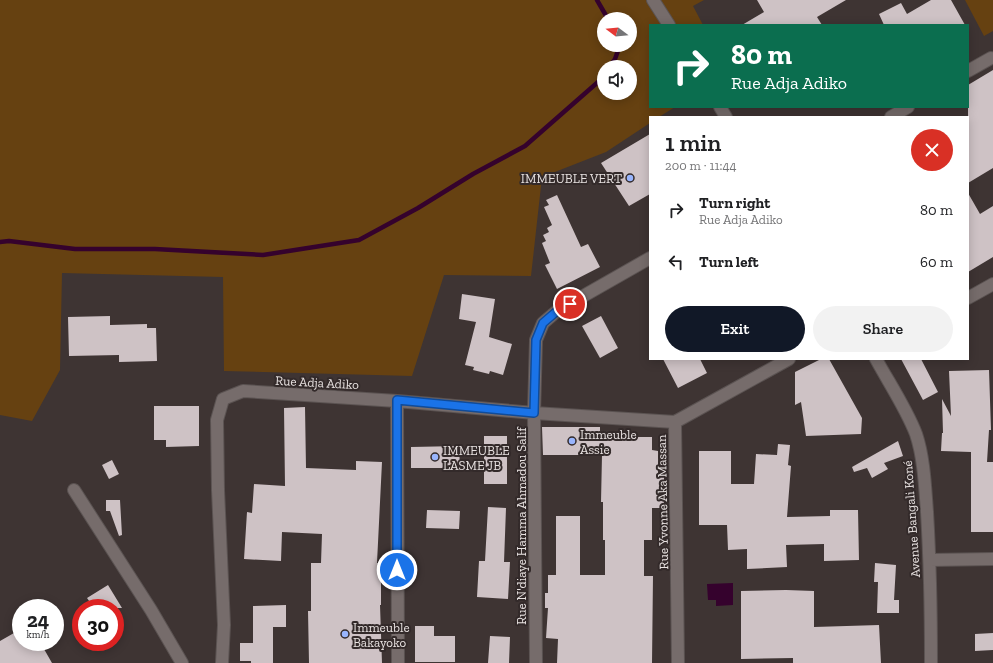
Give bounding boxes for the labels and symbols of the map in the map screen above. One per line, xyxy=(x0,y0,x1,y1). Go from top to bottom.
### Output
north arrow xyxy=(597,12,637,52)
place label: IMMEUBLE VERT xyxy=(521,171,622,186)
marker: IMMEUBLE VERT xyxy=(625,173,635,183)
pin xyxy=(553,287,587,321)
street label: Rue Adja Adiko xyxy=(275,373,360,393)
street label: Rue N'diaye Hamma Ahmadou Salif xyxy=(514,426,529,625)
place label: Immeuble Assie xyxy=(580,427,637,457)
street label: Rue Yvonne Aka Massan xyxy=(654,434,671,570)
marker: Immeuble Assie xyxy=(567,436,577,446)
place label: IMMEUBLE LASME JB xyxy=(443,443,510,473)
marker: IMMEUBLE LASME JB xyxy=(430,452,440,462)
street label: Avenue Bangali Koné xyxy=(900,460,923,578)
position arrow xyxy=(376,549,418,591)
speed limit sign: 30 xyxy=(72,599,124,651)
place label: Immeuble Bakayoko xyxy=(353,620,410,650)
marker: Immeuble Bakayoko xyxy=(340,629,350,639)

